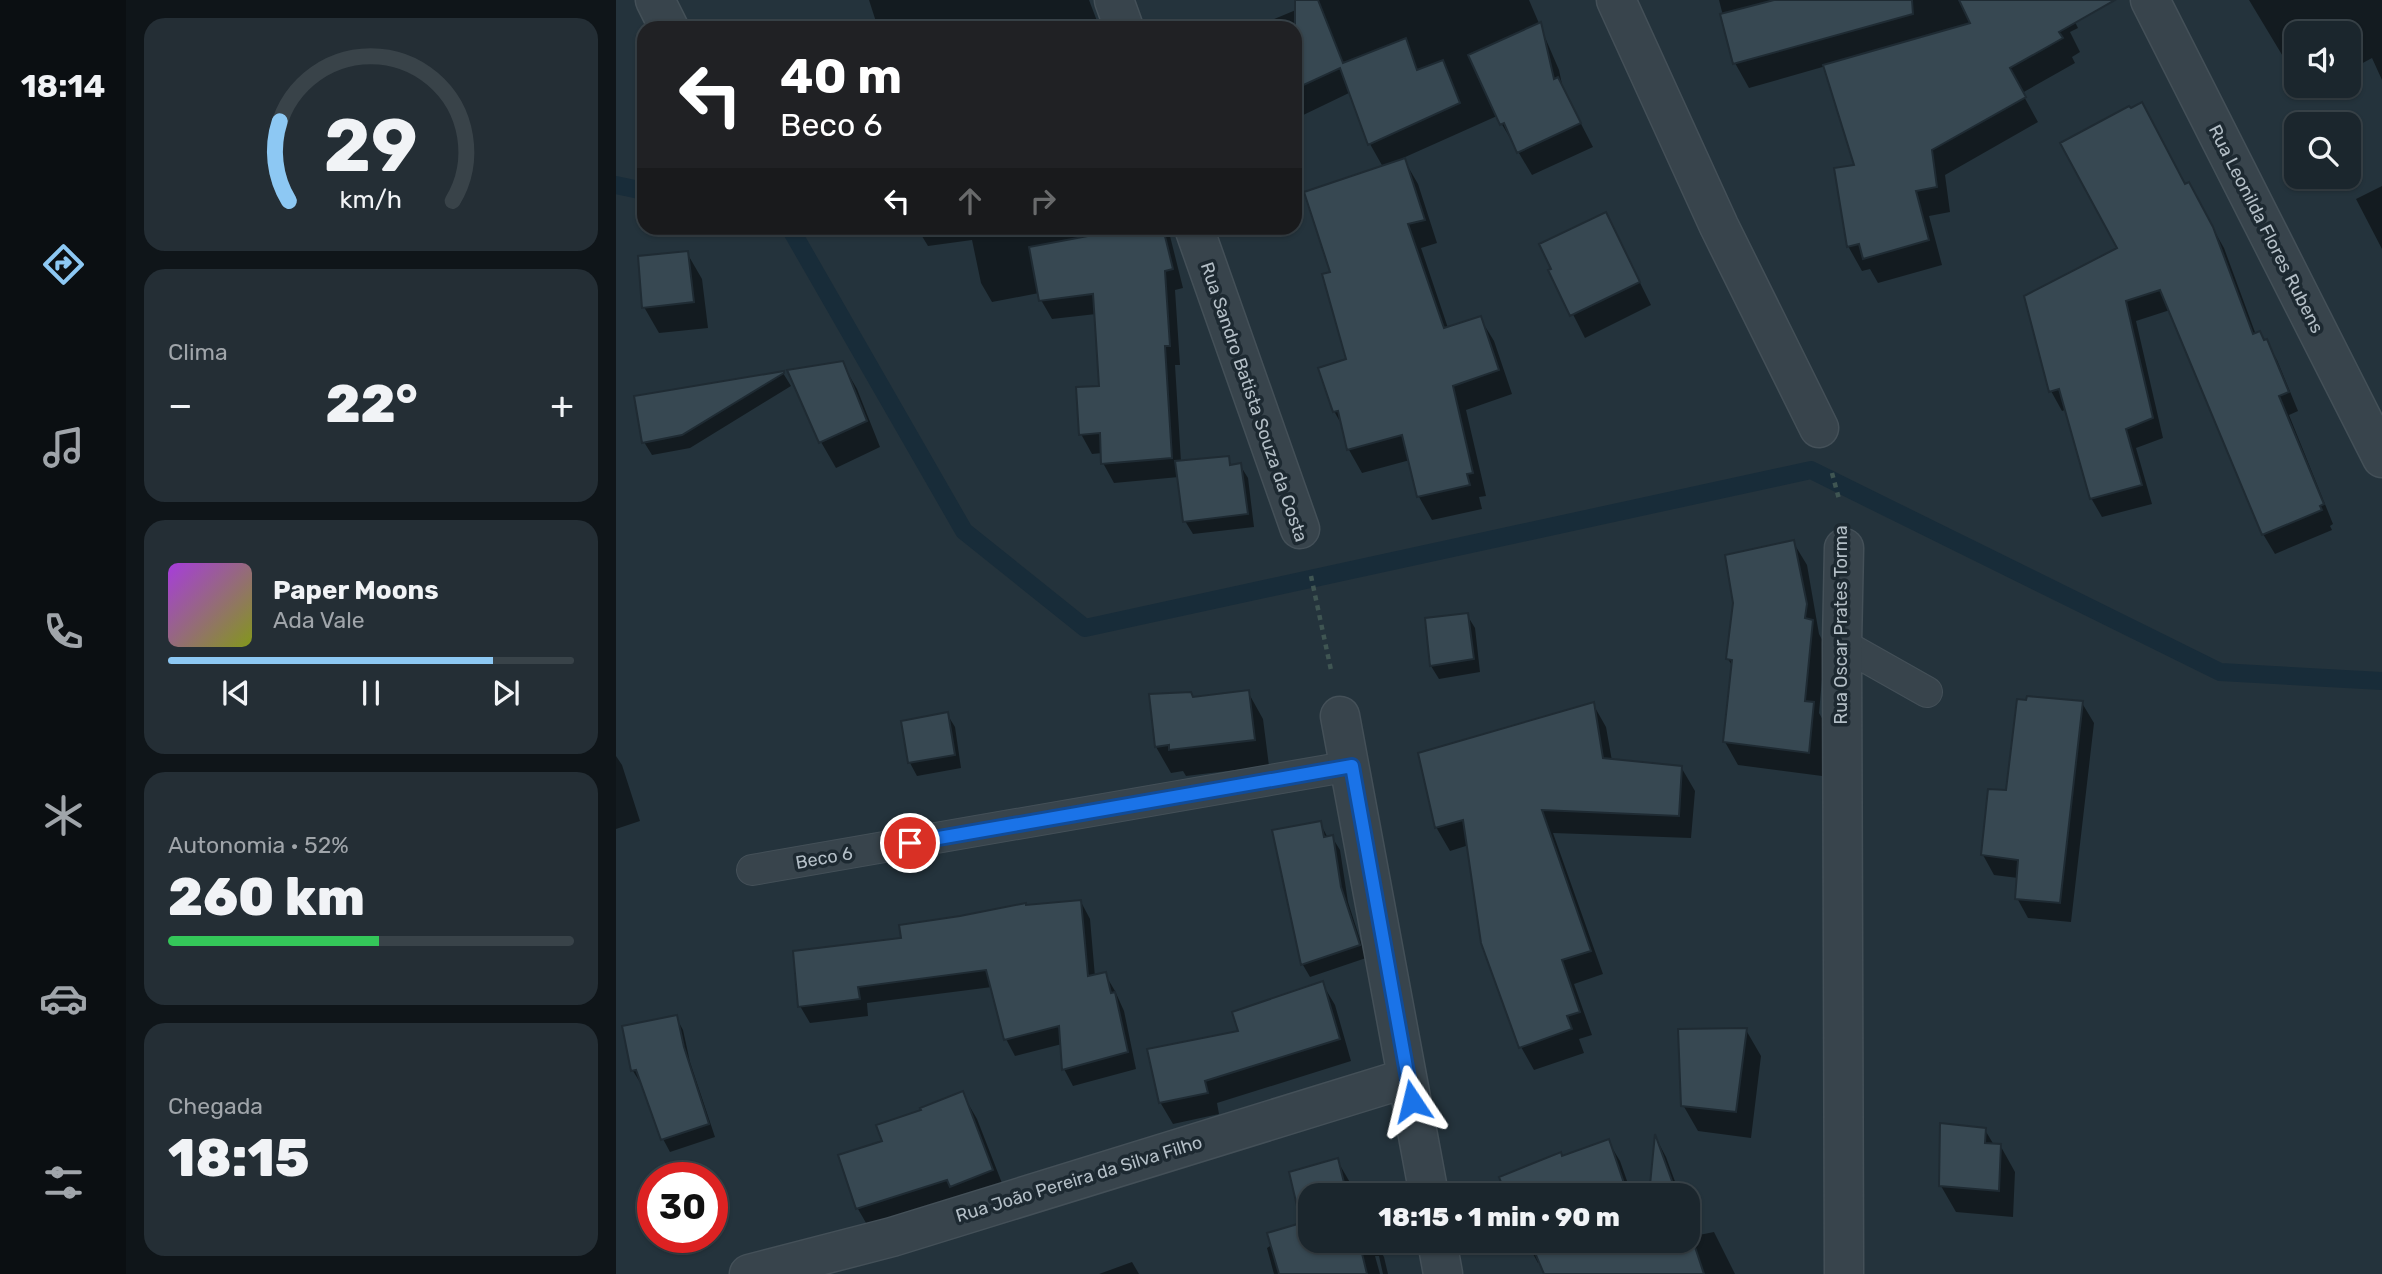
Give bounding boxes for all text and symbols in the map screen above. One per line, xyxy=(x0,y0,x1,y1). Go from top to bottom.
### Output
map controls xyxy=(2284,21,2361,189)
button: sound xyxy=(2284,21,2361,98)
text: 40 m xyxy=(780,47,902,105)
icon: left xyxy=(665,49,756,140)
text: 18:14 xyxy=(21,67,105,105)
text: 29 xyxy=(324,103,418,189)
text: Beco 6 xyxy=(780,106,882,144)
button: search xyxy=(2284,112,2361,189)
street label: Rua Leonilda Flores Rubens xyxy=(2204,121,2328,337)
icon: left xyxy=(878,182,916,220)
icon: ahead xyxy=(951,182,989,220)
icon: right xyxy=(1024,182,1062,220)
text: km/h xyxy=(340,184,402,213)
icon: directions xyxy=(39,240,88,289)
street label: Rua Sandro Batista Souza da Costa xyxy=(1196,259,1312,545)
text: Clima xyxy=(168,338,228,366)
text: 22° xyxy=(325,373,418,435)
text: − xyxy=(168,382,193,428)
text: + xyxy=(550,382,574,428)
icon: music xyxy=(39,423,88,472)
street label: Rua Oscar Prates Torma xyxy=(1830,525,1852,725)
text: Paper Moons xyxy=(273,575,439,606)
text: Ada Vale xyxy=(273,606,365,634)
icon: phone xyxy=(39,607,88,656)
icon: previous xyxy=(217,674,255,712)
icon: pause xyxy=(352,674,390,712)
icon: next xyxy=(487,674,525,712)
icon: climate xyxy=(39,791,88,840)
pin xyxy=(880,813,940,873)
icon: arrive xyxy=(891,824,929,862)
text: Autonomia · 52% xyxy=(168,831,349,859)
street label: Beco 6 xyxy=(794,842,854,874)
text: 260 km xyxy=(168,866,365,928)
icon: car xyxy=(39,974,88,1023)
position arrow xyxy=(1375,1064,1449,1138)
text: Chegada xyxy=(168,1092,263,1120)
text: 18:15 xyxy=(168,1127,310,1189)
street label: Rua João Pereira da Silva Filho xyxy=(953,1131,1205,1227)
icon: filters xyxy=(39,1158,88,1207)
speed limit sign: 30 xyxy=(637,1162,728,1253)
text: 18:15 · 1 min · 90 m xyxy=(1378,1202,1620,1233)

